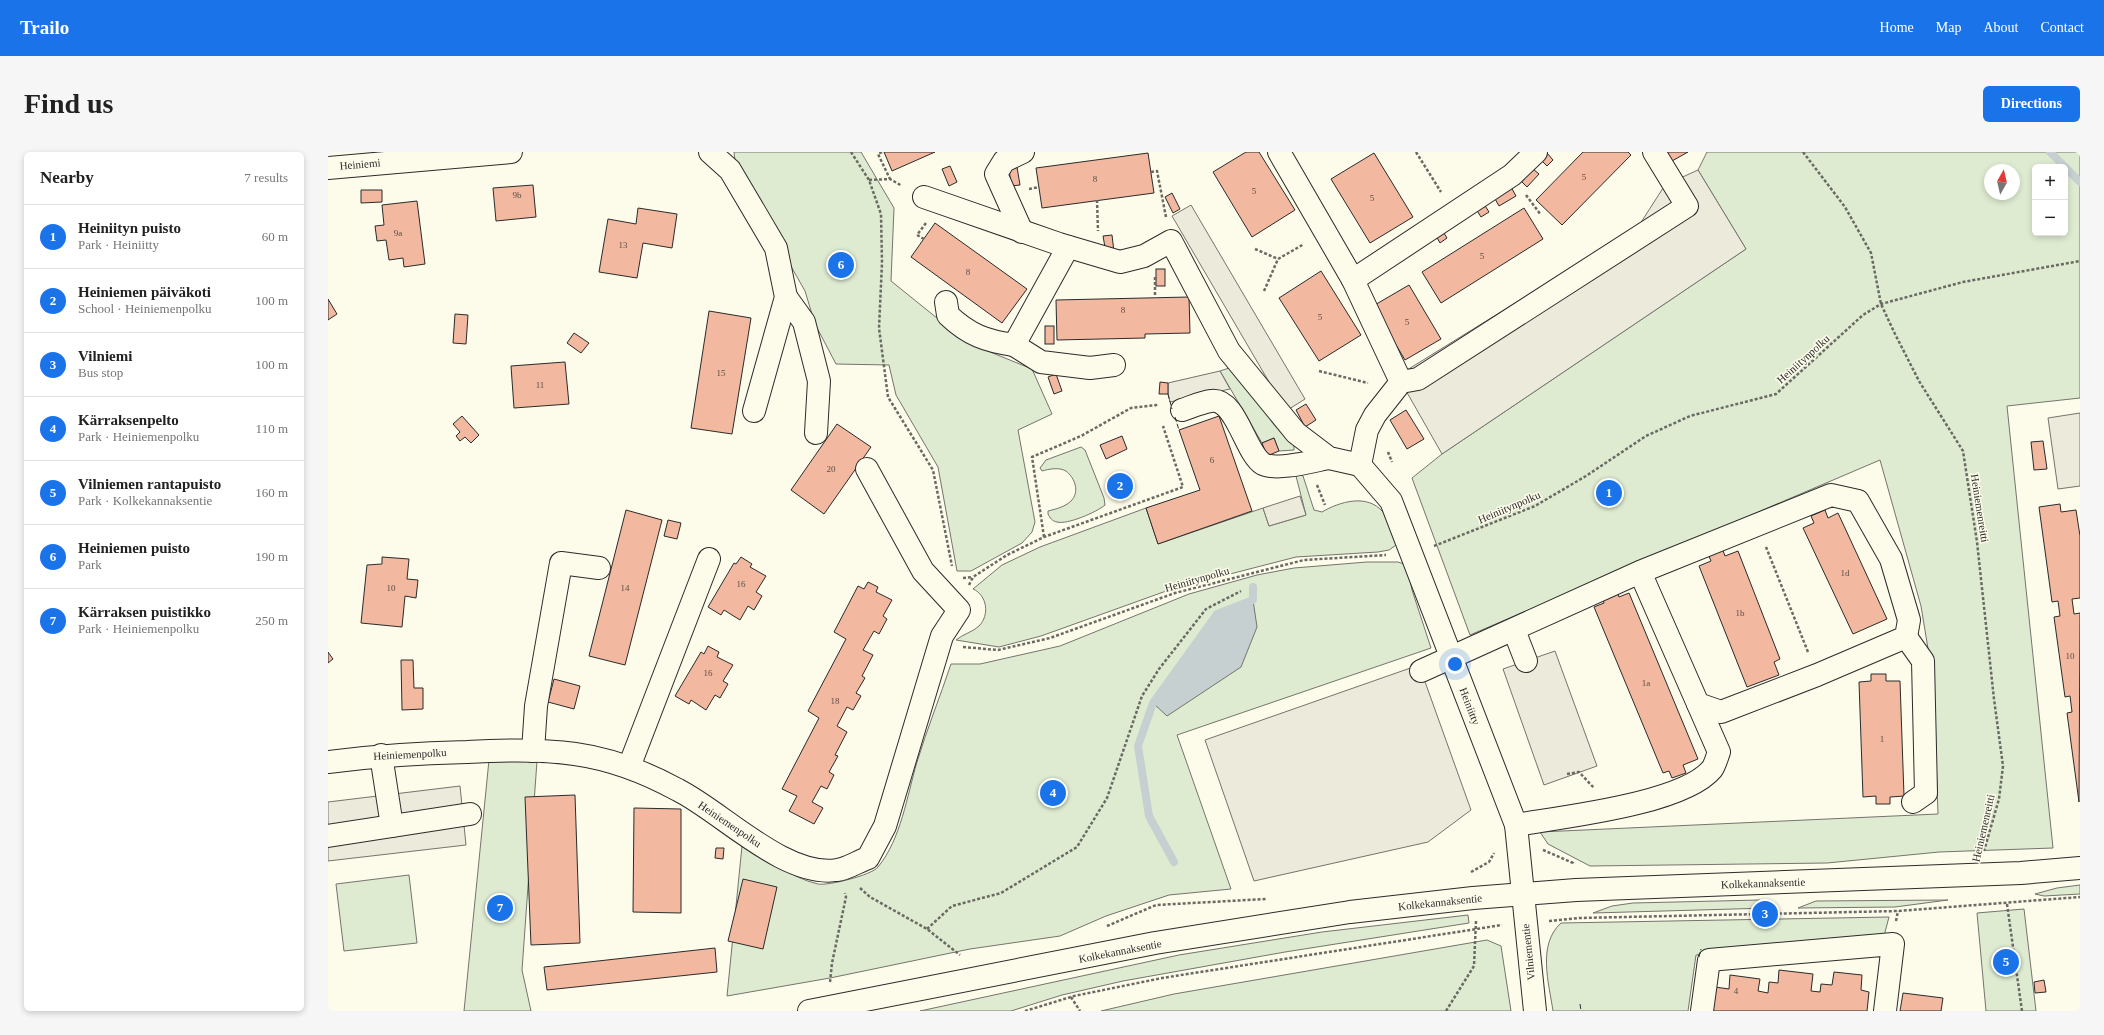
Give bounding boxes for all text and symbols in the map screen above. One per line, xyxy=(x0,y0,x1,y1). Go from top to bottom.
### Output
text: Trailo xyxy=(20,17,69,38)
text: Home xyxy=(1880,20,1914,35)
text: Map xyxy=(1936,20,1961,35)
text: About xyxy=(1983,20,2018,35)
text: Contact xyxy=(2040,20,2084,35)
button: Directions xyxy=(1983,86,2080,122)
text: Find us xyxy=(24,88,114,119)
street label: Heiniemi xyxy=(339,156,381,172)
north arrow xyxy=(1984,164,2020,200)
map controls xyxy=(2032,164,2068,236)
button: + xyxy=(2032,164,2068,200)
text: Nearby xyxy=(40,168,94,187)
text: 7 results xyxy=(244,170,288,185)
house number: 5 xyxy=(1582,172,1587,182)
house number: 8 xyxy=(1093,174,1098,184)
house number: 5 xyxy=(1252,186,1257,196)
house number: 9b xyxy=(513,190,522,200)
house number: 5 xyxy=(1370,193,1375,203)
button: − xyxy=(2032,200,2068,236)
text: Heiniityn puisto xyxy=(78,220,181,236)
house number: 9a xyxy=(394,228,402,238)
text: 1 xyxy=(50,229,56,244)
text: 60 m xyxy=(262,229,288,244)
text: Park · Heiniitty xyxy=(78,237,159,252)
house number: 13 xyxy=(619,240,628,250)
pin: 6 xyxy=(828,250,854,280)
house number: 5 xyxy=(1480,251,1485,261)
house number: 8 xyxy=(966,267,971,277)
text: Heiniemen päiväkoti xyxy=(78,284,211,300)
text: 2 xyxy=(50,293,56,308)
text: 100 m xyxy=(255,293,288,308)
text: School · Heiniemenpolku xyxy=(78,301,212,316)
house number: 8 xyxy=(1121,305,1126,315)
house number: 5 xyxy=(1318,312,1323,322)
house number: 5 xyxy=(1405,317,1410,327)
street label: Heiniitynpolku xyxy=(1774,332,1832,386)
text: Vilniemi xyxy=(78,348,132,364)
text: 3 xyxy=(50,357,56,372)
text: 100 m xyxy=(255,357,288,372)
text: Bus stop xyxy=(78,365,123,380)
house number: 15 xyxy=(717,368,726,378)
house number: 11 xyxy=(536,380,544,390)
text: Kärraksenpelto xyxy=(78,412,179,428)
text: 4 xyxy=(50,421,56,436)
text: 110 m xyxy=(256,421,288,436)
text: Park · Heiniemenpolku xyxy=(78,429,199,444)
house number: 6 xyxy=(1210,455,1215,465)
house number: 20 xyxy=(827,464,836,474)
pin: 2 xyxy=(1107,471,1133,501)
street label: Heiniemenreitti xyxy=(1969,473,1991,543)
text: Vilniemen rantapuisto xyxy=(78,476,221,492)
pin: 1 xyxy=(1596,478,1622,508)
text: 5 xyxy=(50,485,56,500)
text: 160 m xyxy=(255,485,288,500)
street label: Heiniitynpolku xyxy=(1476,488,1542,526)
text: Park · Kolkekannaksentie xyxy=(78,493,212,508)
text: Heiniemen puisto xyxy=(78,540,190,556)
text: 6 xyxy=(50,549,56,564)
text: 190 m xyxy=(255,549,288,564)
text: Park xyxy=(78,557,102,572)
street label: Heiniitynpolku xyxy=(1163,564,1231,594)
house number: 1d xyxy=(1841,568,1850,578)
house number: 16 xyxy=(737,579,746,589)
house number: 10 xyxy=(387,583,396,593)
house number: 14 xyxy=(621,583,630,593)
text: Kärraksen puistikko xyxy=(78,604,211,620)
house number: 1b xyxy=(1736,608,1745,618)
text: 7 xyxy=(50,613,56,628)
text: 250 m xyxy=(255,613,288,628)
text: Park · Heiniemenpolku xyxy=(78,621,199,636)
house number: 10 xyxy=(2066,651,2075,661)
your location xyxy=(1445,654,1465,674)
house number: 16 xyxy=(704,668,713,678)
house number: 1a xyxy=(1642,678,1650,688)
street label: Heiniitty xyxy=(1457,686,1483,727)
house number: 18 xyxy=(831,696,840,706)
house number: 1 xyxy=(1880,734,1884,744)
street label: Heiniemenpolku xyxy=(373,746,447,762)
pin: 4 xyxy=(1040,778,1066,808)
street label: Heiniemenreitti xyxy=(1969,793,1997,863)
street label: Heiniemenpolku xyxy=(696,799,764,850)
street label: Kolkekannaksentie xyxy=(1721,876,1805,890)
street label: Kolkekannaksentie xyxy=(1397,892,1483,912)
pin: 7 xyxy=(487,893,513,923)
pin: 3 xyxy=(1752,899,1778,929)
street label: Vilniementie xyxy=(1519,923,1537,981)
street label: Kolkekannaksentie xyxy=(1077,937,1163,965)
pin: 5 xyxy=(1993,947,2019,977)
house number: 4 xyxy=(1734,986,1739,996)

